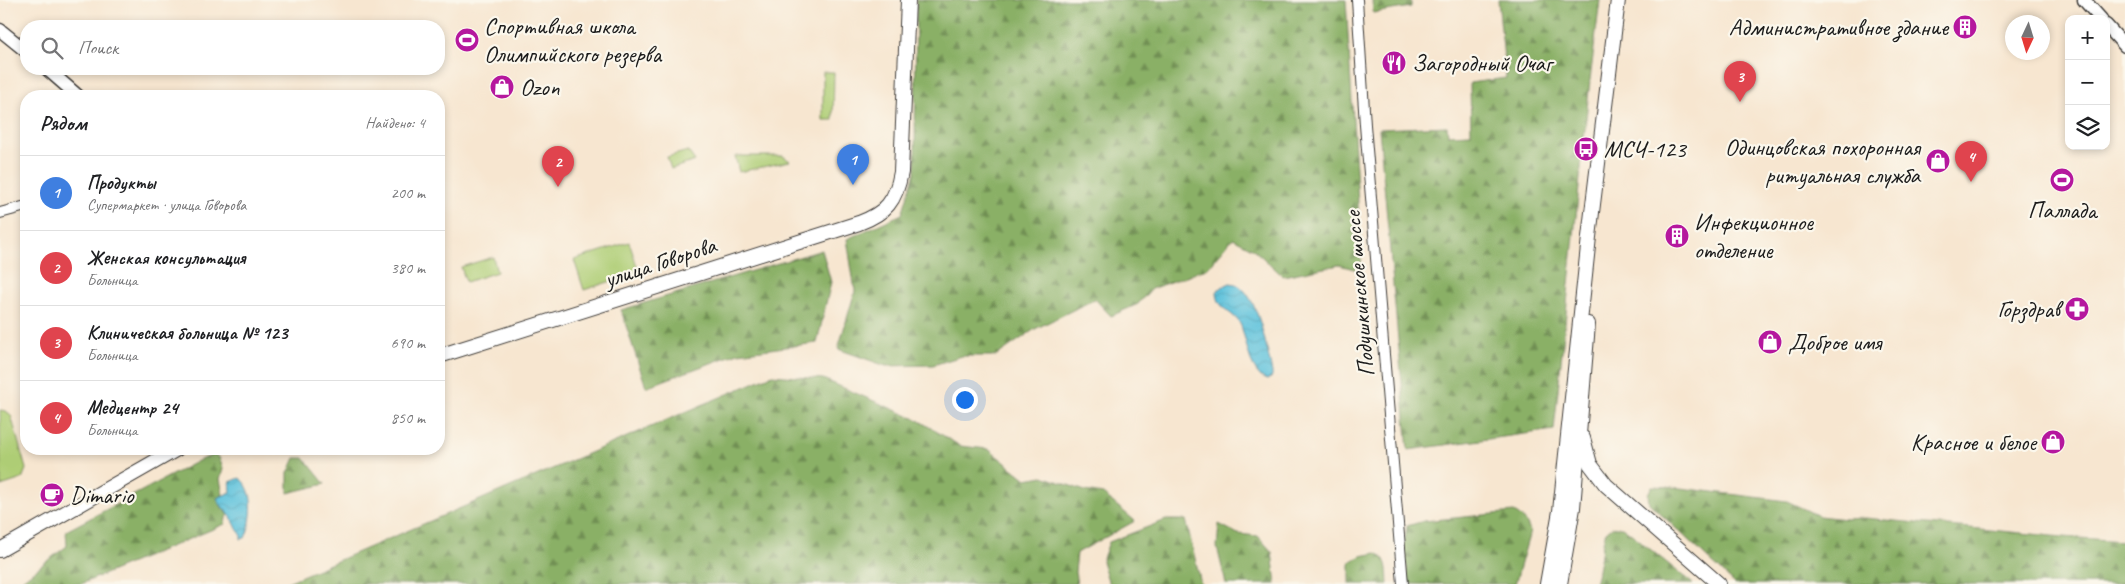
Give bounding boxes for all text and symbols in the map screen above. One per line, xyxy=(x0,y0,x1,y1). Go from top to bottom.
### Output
place label: Спортивная школа Олимпийского резерва xyxy=(484,11,663,69)
place label: Административное здание xyxy=(1729,12,1950,43)
building icon: Административное здание xyxy=(1952,14,1978,40)
north arrow xyxy=(2005,15,2050,60)
map controls xyxy=(2065,15,2110,150)
button: + xyxy=(2065,15,2110,60)
search box xyxy=(20,20,445,75)
sports icon: Спортивная школа Олимпийского резерва xyxy=(454,27,480,53)
icon: search xyxy=(38,34,66,62)
text: Поиск xyxy=(78,36,118,60)
place label: Загородный Очаг xyxy=(1412,48,1555,78)
restaurant icon: Загородный Очаг xyxy=(1381,50,1407,76)
button: − xyxy=(2065,60,2110,105)
pin: 3 xyxy=(1724,61,1756,102)
place label: Ozon xyxy=(520,72,560,102)
shop icon: Ozon xyxy=(489,74,515,100)
button: layers xyxy=(2065,105,2110,150)
text: Рядом xyxy=(40,110,87,136)
text: Найдено: 4 xyxy=(365,113,425,133)
place label: Одинцовская похоронная ритуальная служба xyxy=(1725,132,1922,190)
place label: МСЧ-123 xyxy=(1604,134,1688,164)
bus stop icon: МСЧ-123 xyxy=(1573,136,1599,162)
pin: 4 xyxy=(1955,141,1987,182)
pin: 1 xyxy=(837,144,869,185)
pin: 2 xyxy=(542,146,574,187)
shop icon: Одинцовская похоронная ритуальная служба xyxy=(1925,148,1951,174)
sports icon: Паллада xyxy=(2049,167,2075,193)
text: Продукты xyxy=(87,171,156,195)
text: 1 xyxy=(52,183,60,203)
text: 200 m xyxy=(391,183,425,203)
text: Супермаркет · улица Говорова xyxy=(87,195,246,215)
place label: Паллада xyxy=(2028,195,2098,225)
place label: Инфекционное отделение xyxy=(1694,207,1815,265)
street label: Подушкинское шоссе xyxy=(1337,208,1381,378)
building icon: Инфекционное отделение xyxy=(1664,223,1690,249)
street label: улица Говорова xyxy=(598,229,721,295)
text: Женская консультация xyxy=(87,246,246,270)
text: 2 xyxy=(52,258,60,278)
text: 380 m xyxy=(391,258,425,278)
text: Больница xyxy=(87,270,137,290)
place label: Горздрав xyxy=(1998,294,2064,324)
pharmacy icon: Горздрав xyxy=(2064,296,2090,322)
text: Клиническая больница № 123 xyxy=(87,321,287,345)
place label: Доброе имя xyxy=(1788,327,1883,357)
shop icon: Доброе имя xyxy=(1757,329,1783,355)
text: 3 xyxy=(52,333,60,353)
text: 690 m xyxy=(391,333,425,353)
text: Больница xyxy=(87,345,137,365)
your location xyxy=(952,387,978,413)
text: Медцентр 24 xyxy=(87,396,178,420)
text: 4 xyxy=(52,408,60,428)
text: 850 m xyxy=(391,408,425,428)
text: Больница xyxy=(87,420,137,440)
place label: Красное и белое xyxy=(1911,427,2038,457)
shop icon: Красное и белое xyxy=(2040,429,2066,455)
place label: Dimario xyxy=(70,480,135,510)
cafe icon: Dimario xyxy=(39,482,65,508)

